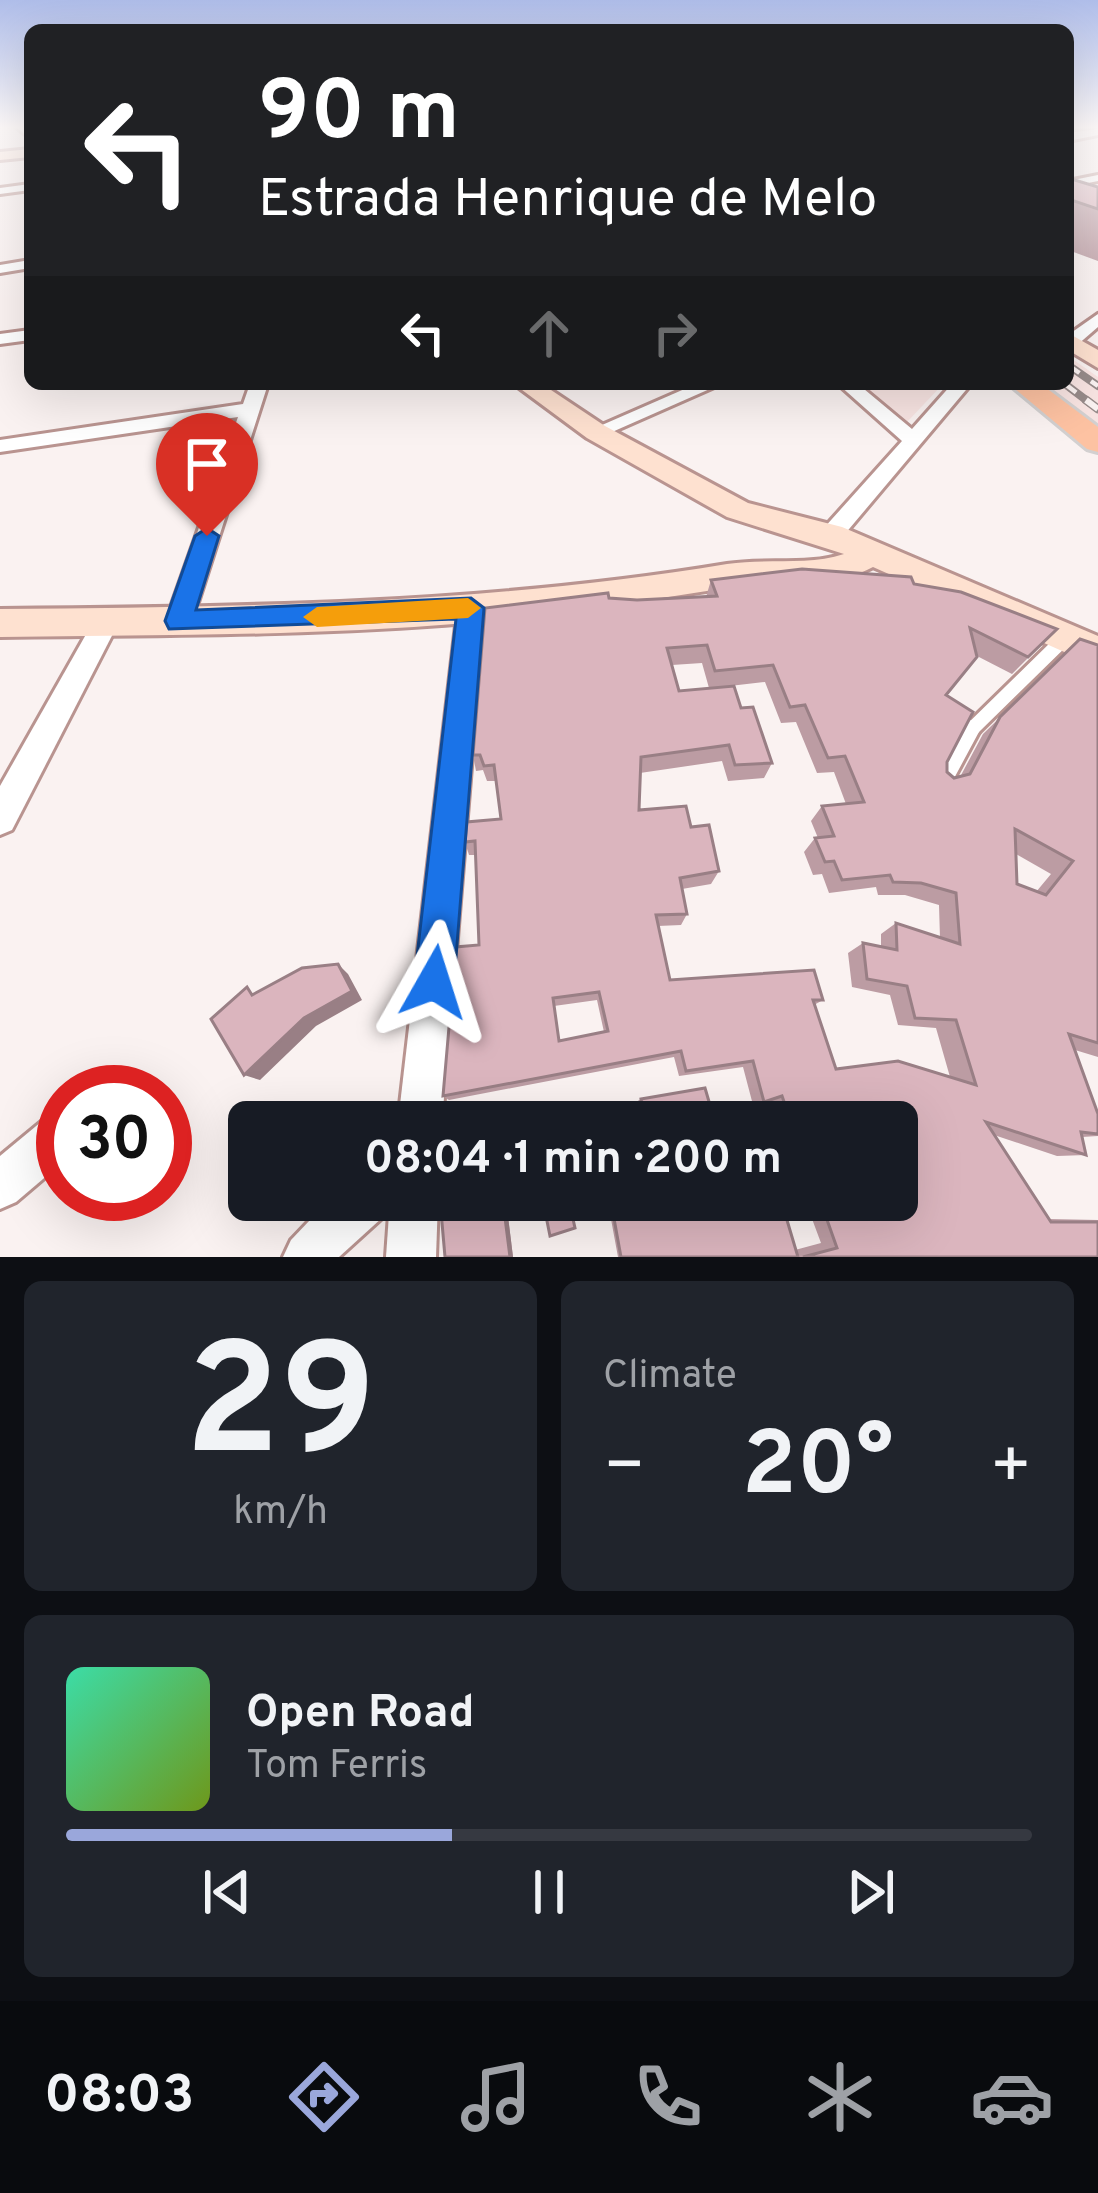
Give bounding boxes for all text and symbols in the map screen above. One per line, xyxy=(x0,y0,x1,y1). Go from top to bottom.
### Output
text: 90 m xyxy=(258,63,460,169)
icon: left xyxy=(60,72,216,228)
text: Estrada Henrique de Melo xyxy=(258,167,877,236)
icon: left xyxy=(390,300,456,366)
icon: ahead xyxy=(516,300,582,366)
icon: right xyxy=(642,300,708,366)
pin xyxy=(156,413,258,536)
icon: arrive xyxy=(174,431,240,497)
position arrow xyxy=(371,919,497,1045)
speed limit sign: 30 xyxy=(36,1065,192,1221)
text: 08:04 · 1 min · 200 m xyxy=(364,1132,782,1189)
text: 29 xyxy=(185,1312,376,1510)
text: Climate xyxy=(603,1353,737,1402)
text: 20° xyxy=(742,1413,893,1526)
text: − xyxy=(603,1428,646,1511)
text: + xyxy=(989,1428,1032,1511)
text: km/h xyxy=(233,1489,328,1538)
text: Open Road xyxy=(246,1686,474,1743)
text: Tom Ferris xyxy=(246,1743,427,1792)
icon: previous xyxy=(194,1859,260,1925)
icon: pause xyxy=(516,1859,582,1925)
icon: next xyxy=(838,1859,904,1925)
icon: directions xyxy=(282,2055,366,2139)
icon: music xyxy=(454,2055,538,2139)
icon: phone xyxy=(626,2055,710,2139)
icon: climate xyxy=(798,2055,882,2139)
icon: car xyxy=(970,2055,1054,2139)
text: 08:03 xyxy=(44,2063,194,2132)

